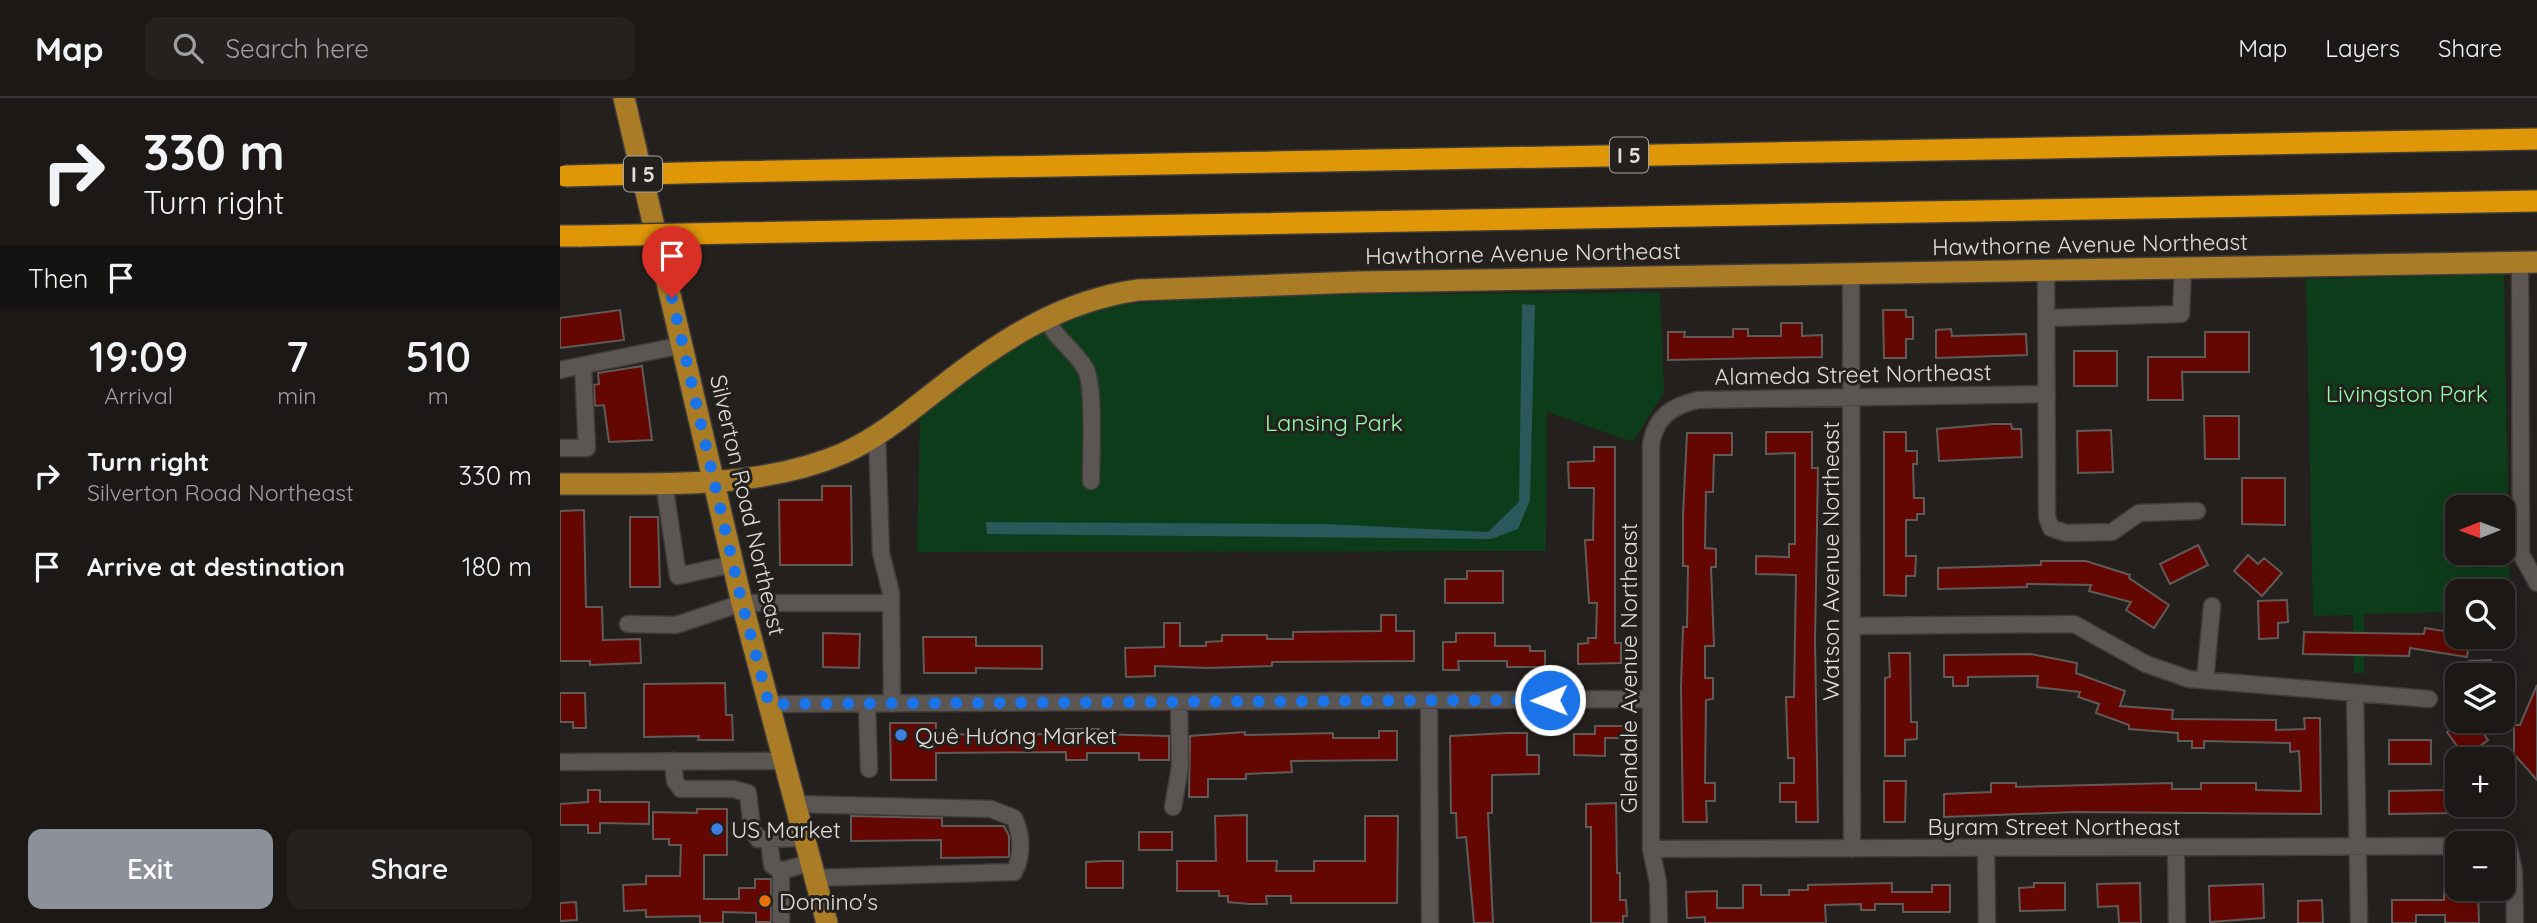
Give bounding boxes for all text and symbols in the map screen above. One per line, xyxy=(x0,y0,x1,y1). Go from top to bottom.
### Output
search box xyxy=(145,17,635,80)
text: Map xyxy=(35,28,103,69)
icon: search xyxy=(169,29,207,67)
text: Search here xyxy=(225,32,369,65)
text: Map xyxy=(2238,33,2287,63)
text: Layers xyxy=(2325,33,2400,63)
text: Share xyxy=(2438,33,2502,63)
text: 330 m xyxy=(143,121,285,182)
icon: right xyxy=(28,126,119,217)
road number: I 5 xyxy=(1610,138,1648,172)
road number: I 5 xyxy=(624,156,662,192)
text: Turn right xyxy=(143,182,284,222)
pin xyxy=(642,226,702,298)
street label: Hawthorne Avenue Northeast xyxy=(1932,227,2248,261)
street label: Hawthorne Avenue Northeast xyxy=(1365,236,1681,270)
icon: arrive xyxy=(653,237,691,275)
icon: arrive xyxy=(102,259,140,297)
text: Then xyxy=(28,262,88,295)
text: 19:09 xyxy=(89,330,188,383)
text: 7 xyxy=(286,330,308,383)
text: 510 xyxy=(406,330,471,383)
street label: Alameda Street Northeast xyxy=(1714,357,1992,391)
street label: Silverton Road Northeast xyxy=(704,372,792,638)
park label: Livingston Park xyxy=(2326,379,2488,408)
text: Arrival xyxy=(104,381,173,410)
text: min xyxy=(277,381,317,410)
text: m xyxy=(428,381,449,410)
park label: Lansing Park xyxy=(1265,408,1403,437)
street label: Watson Avenue Northeast xyxy=(1816,421,1845,701)
text: Turn right xyxy=(87,445,209,478)
icon: right xyxy=(28,457,66,495)
text: 330 m xyxy=(458,459,532,492)
text: Silverton Road Northeast xyxy=(87,478,354,507)
north arrow xyxy=(2445,495,2515,565)
map controls xyxy=(2445,495,2515,901)
street label: Glendale Avenue Northeast xyxy=(1614,523,1643,813)
icon: arrive xyxy=(28,548,66,586)
text: Arrive at destination xyxy=(87,550,345,583)
text: 180 m xyxy=(462,550,532,583)
button: search xyxy=(2445,579,2515,649)
position arrow xyxy=(1513,663,1587,737)
button: layers xyxy=(2445,663,2515,733)
place label: Quê Hương Market xyxy=(915,721,1117,750)
marker: Quê Hương Market xyxy=(893,727,909,743)
button: + xyxy=(2445,747,2515,817)
street label: Byram Street Northeast xyxy=(1928,812,2181,841)
place label: US Market xyxy=(731,815,841,844)
marker: US Market xyxy=(709,821,725,837)
button: Exit xyxy=(28,829,273,909)
button: Share xyxy=(287,829,532,909)
button: − xyxy=(2445,831,2515,901)
place label: Domino's xyxy=(779,887,878,916)
marker: Domino's xyxy=(757,893,773,909)

